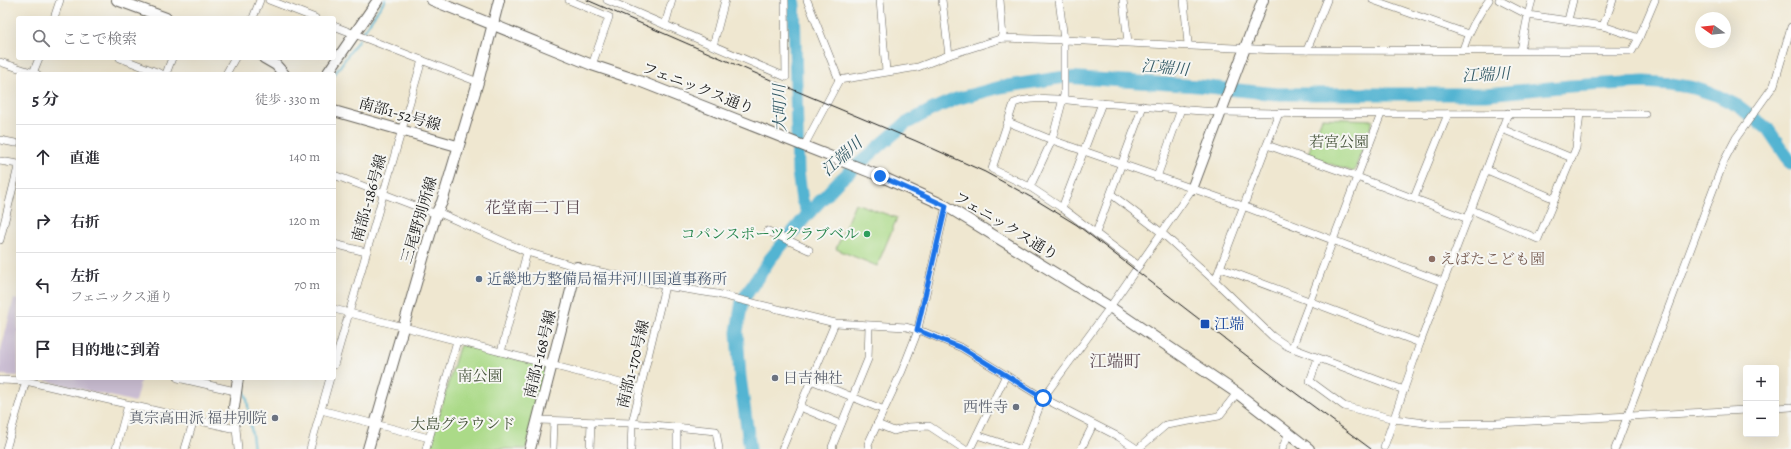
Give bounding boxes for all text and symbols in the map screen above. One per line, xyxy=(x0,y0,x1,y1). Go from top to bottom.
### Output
north arrow xyxy=(1695,12,1731,48)
search box xyxy=(16,16,336,60)
icon: search xyxy=(30,27,52,49)
text: ここで検索 xyxy=(62,29,137,49)
water label: 江端川 xyxy=(1140,55,1192,81)
street label: フェニックス通り xyxy=(639,57,757,119)
water label: 江端川 xyxy=(1461,63,1513,87)
water label: 大町川 xyxy=(769,82,791,132)
text: 5 分 xyxy=(32,88,59,111)
text: 徒歩 · 330 m xyxy=(255,91,320,108)
street label: 南部1-52号線 xyxy=(357,93,443,135)
water label: 江端川 xyxy=(817,131,869,181)
park label: 若宮公園 xyxy=(1309,132,1369,152)
icon: ahead xyxy=(32,146,54,168)
text: 直進 xyxy=(70,148,100,168)
text: 140 m xyxy=(289,148,320,165)
street label: 南部1-186号線 xyxy=(347,152,391,244)
route end xyxy=(871,167,889,185)
street label: 三尾野別所線 xyxy=(396,174,442,266)
street label: フェニックス通り xyxy=(950,187,1062,265)
district label: 花堂南二丁目 xyxy=(485,197,581,219)
icon: right xyxy=(32,210,54,232)
text: 右折 xyxy=(70,212,100,232)
text: 120 m xyxy=(289,212,320,229)
place label: コパンスポーツクラブベル xyxy=(681,224,859,244)
marker: コパンスポーツクラブベル xyxy=(862,229,872,239)
place label: えばたこども園 xyxy=(1440,249,1545,269)
marker: えばたこども園 xyxy=(1427,254,1437,264)
text: 左折 xyxy=(70,266,100,286)
place label: 近畿地方整備局福井河川国道事務所 xyxy=(487,269,727,289)
icon: left xyxy=(32,274,54,296)
marker: 近畿地方整備局福井河川国道事務所 xyxy=(474,274,484,284)
text: 70 m xyxy=(294,276,320,293)
text: フェニックス通り xyxy=(70,288,173,305)
street label: 南部1-168号線 xyxy=(519,308,561,400)
place label: 江端 xyxy=(1214,314,1244,334)
street label: 南部1-170号線 xyxy=(612,318,654,410)
marker: 江端 xyxy=(1199,318,1211,330)
icon: arrive xyxy=(32,338,54,360)
text: 目的地に到着 xyxy=(70,340,160,360)
district label: 江端町 xyxy=(1090,350,1141,373)
map controls xyxy=(1743,365,1779,437)
button: + xyxy=(1743,365,1779,401)
park label: 南公園 xyxy=(457,366,503,386)
place label: 日吉神社 xyxy=(783,368,843,388)
marker: 日吉神社 xyxy=(770,373,780,383)
route start xyxy=(1034,389,1052,407)
place label: 西性寺 xyxy=(963,397,1008,417)
button: − xyxy=(1743,401,1779,437)
marker: 西性寺 xyxy=(1011,402,1021,412)
place label: 真宗高田派 福井別院 xyxy=(129,408,267,428)
marker: 真宗高田派 福井別院 xyxy=(270,413,280,423)
park label: 大島グラウンド xyxy=(410,414,516,434)

